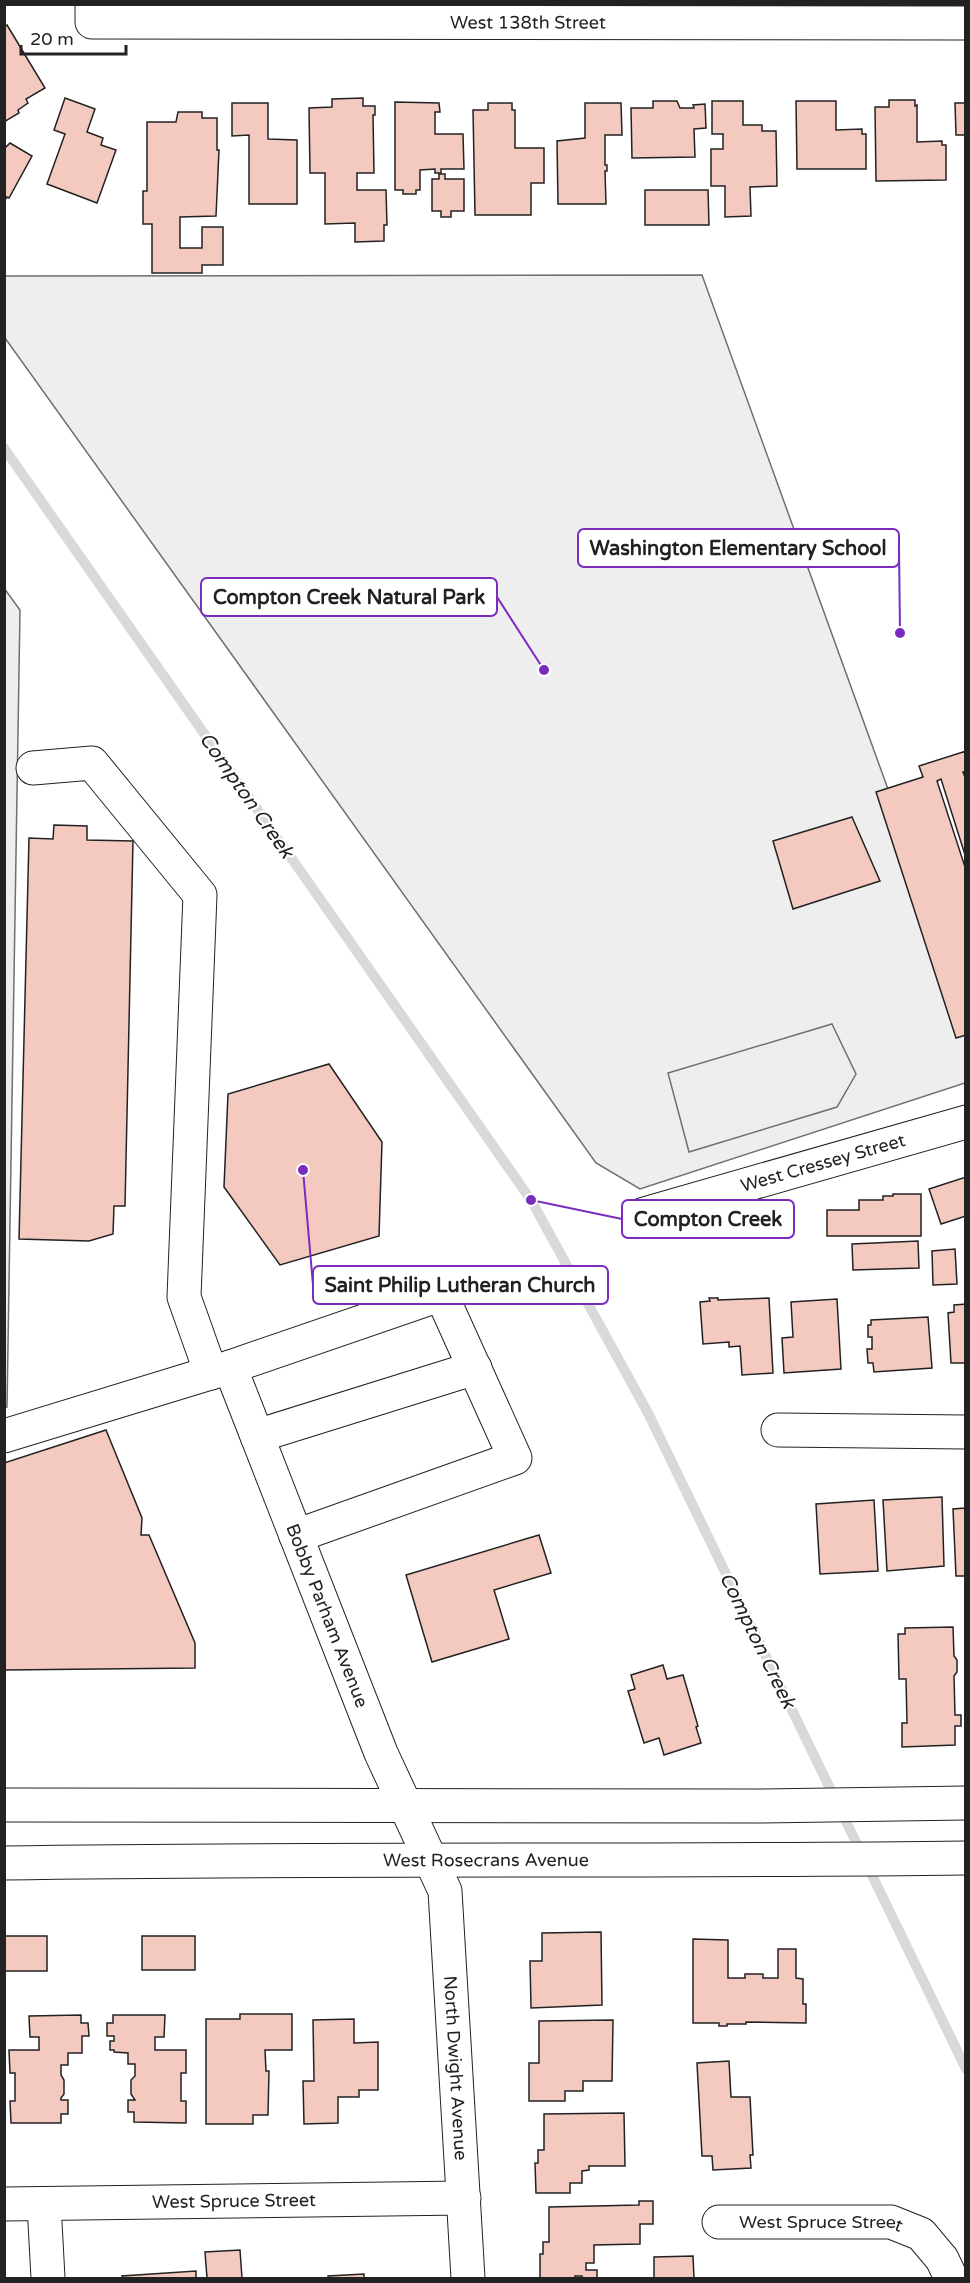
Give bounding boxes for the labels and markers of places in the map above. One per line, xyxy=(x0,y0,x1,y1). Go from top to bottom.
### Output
callout: Washington Elementary School xyxy=(578,529,899,567)
callout: Compton Creek Natural Park xyxy=(201,578,497,616)
callout: Compton Creek xyxy=(622,1200,794,1238)
callout: Saint Philip Lutheran Church xyxy=(313,1266,608,1304)

